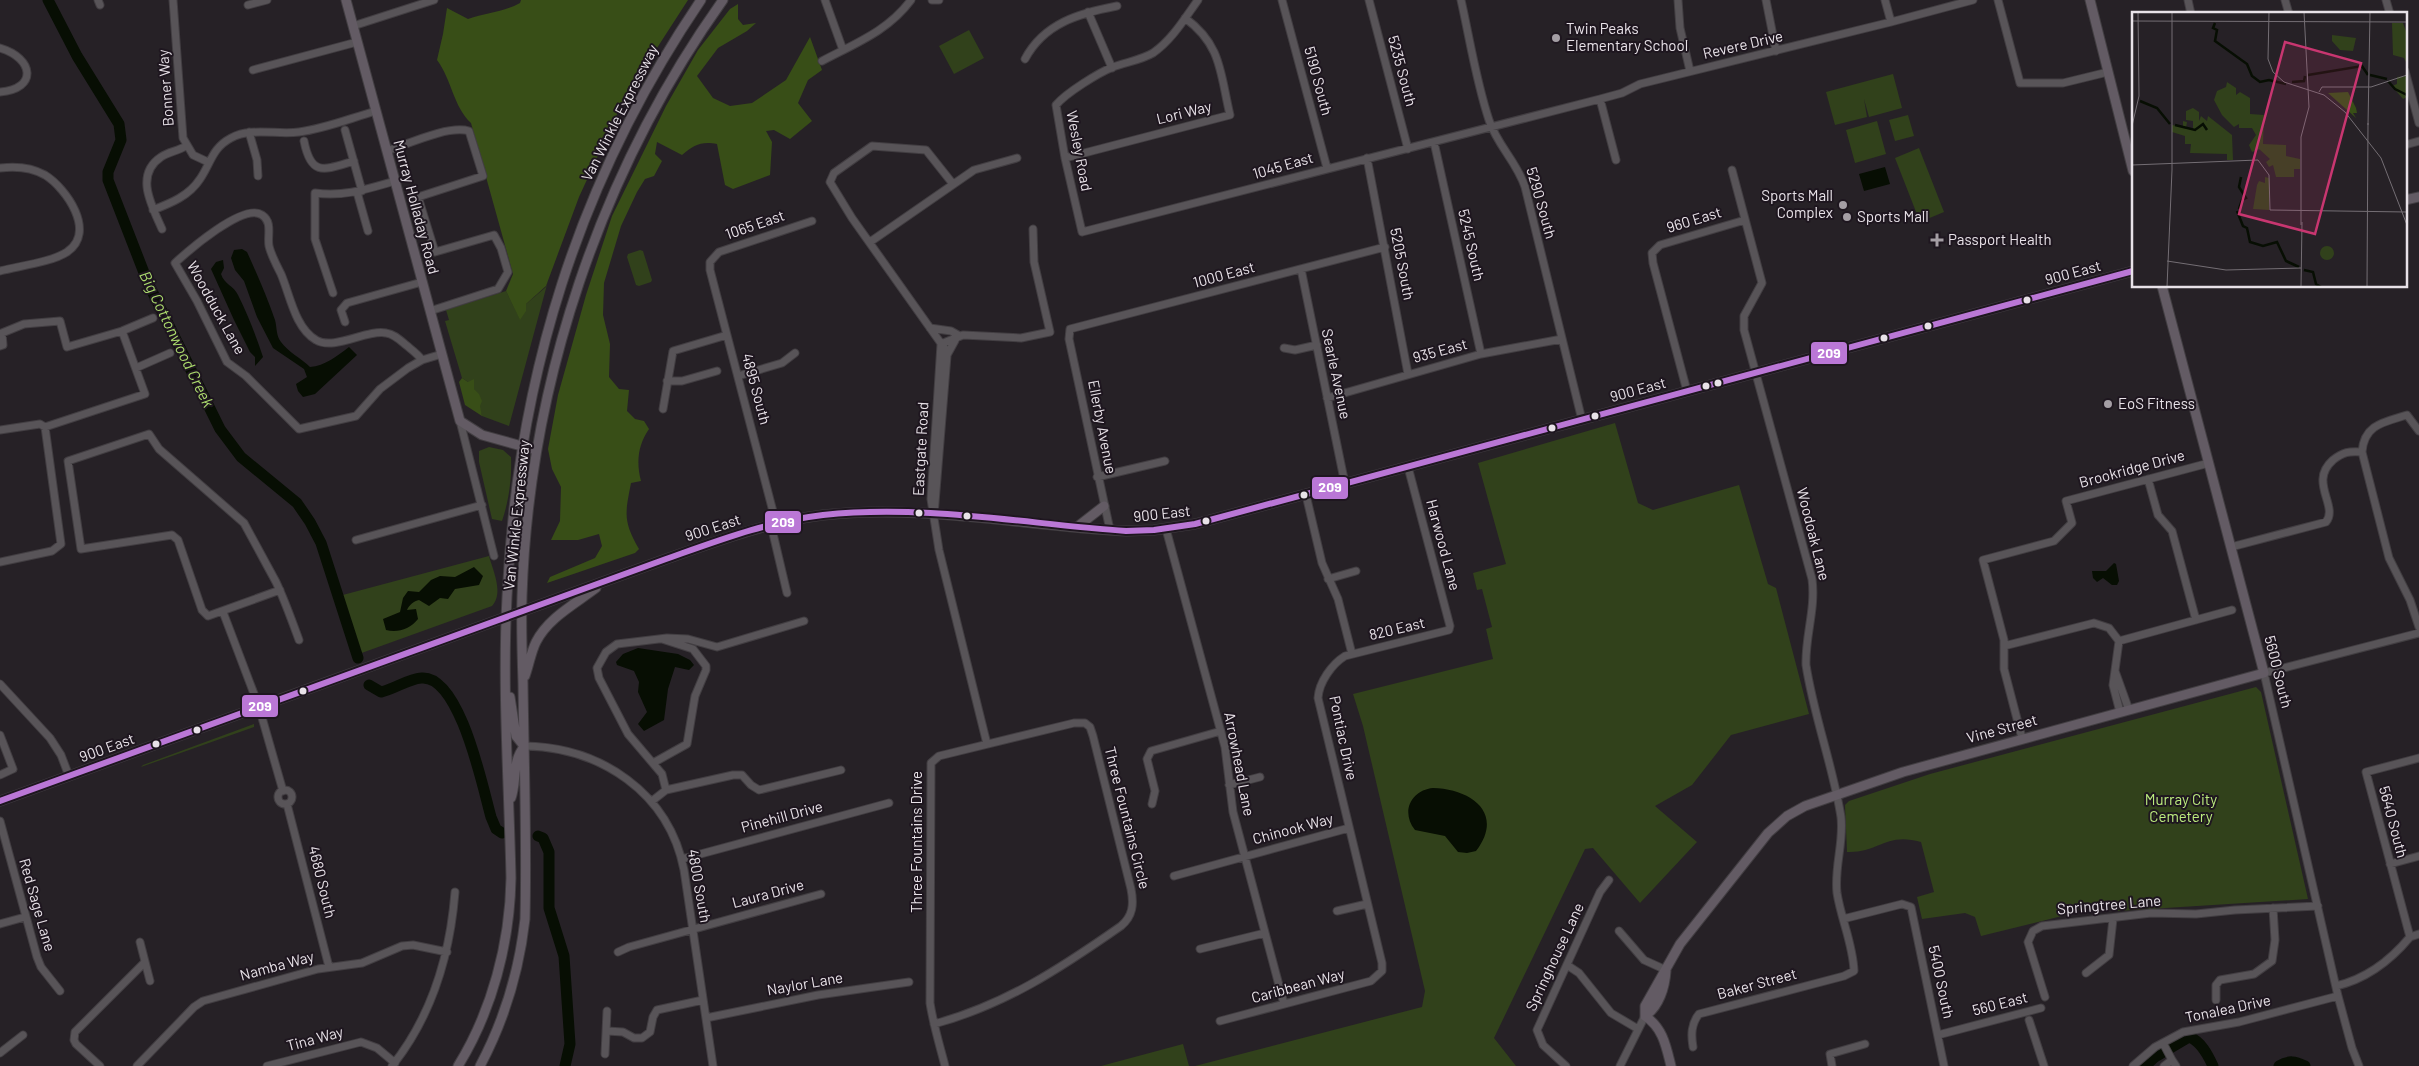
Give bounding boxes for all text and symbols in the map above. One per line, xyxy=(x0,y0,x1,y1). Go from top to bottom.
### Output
inset map xyxy=(2132,12,2406,288)
place label: Twin Peaks Elementary School xyxy=(1566,19,1688,54)
street label: Revere Drive xyxy=(1701,26,1785,62)
marker: Twin Peaks Elementary School xyxy=(1550,32,1562,44)
street label: 5235 South xyxy=(1385,33,1421,108)
street label: Van Winkle Expressway xyxy=(577,41,661,184)
street label: 5190 South xyxy=(1301,44,1337,117)
street label: Bonner Way xyxy=(153,49,177,127)
street label: Lori Way xyxy=(1154,97,1213,128)
street label: Wesley Road xyxy=(1063,109,1097,193)
street label: Murray Holladay Road xyxy=(390,137,444,276)
street label: 1045 East xyxy=(1250,148,1315,182)
street label: 5290 South xyxy=(1523,165,1561,241)
place label: Sports Mall Complex xyxy=(1761,186,1833,221)
marker: Sports Mall Complex xyxy=(1837,199,1849,211)
street label: 960 East xyxy=(1664,202,1723,236)
street label: 1065 East xyxy=(723,206,787,243)
street label: 5245 South xyxy=(1455,207,1489,282)
place label: Sports Mall xyxy=(1857,207,1929,225)
marker: Sports Mall xyxy=(1841,211,1853,223)
street label: 5205 South xyxy=(1387,226,1419,302)
place label: Passport Health xyxy=(1948,230,2052,248)
marker: Passport Health xyxy=(1930,233,1944,247)
street label: 900 East xyxy=(2043,256,2103,288)
street label: 1000 East xyxy=(1191,257,1257,291)
street label: Woodduck Lane xyxy=(184,258,250,357)
water label: Big Cottonwood Creek xyxy=(136,267,219,410)
unlabelled marker xyxy=(2022,295,2032,305)
unlabelled marker xyxy=(1923,321,1933,331)
street label: Searle Avenue xyxy=(1319,327,1355,421)
unlabelled marker xyxy=(1879,333,1889,343)
street label: 935 East xyxy=(1411,334,1469,366)
line badge: 209 xyxy=(1810,341,1848,365)
text: 209 xyxy=(1817,344,1841,361)
street label: 4895 South xyxy=(739,351,775,426)
street label: 900 East xyxy=(1608,373,1668,405)
street label: Ellerby Avenue xyxy=(1085,378,1121,475)
unlabelled marker xyxy=(1713,378,1723,388)
unlabelled marker xyxy=(1701,381,1711,391)
place label: EoS Fitness xyxy=(2118,394,2195,412)
marker: EoS Fitness xyxy=(2102,398,2114,410)
street label: Eastgate Road xyxy=(909,401,931,497)
unlabelled marker xyxy=(1590,411,1600,421)
unlabelled marker xyxy=(1547,423,1557,433)
street label: Van Winkle Expressway xyxy=(499,439,533,591)
street label: Brookridge Drive xyxy=(2077,445,2187,491)
line badge: 209 xyxy=(1311,476,1349,500)
text: 209 xyxy=(1318,478,1342,495)
street label: Woodoak Lane xyxy=(1794,485,1834,582)
unlabelled marker xyxy=(1299,490,1309,500)
street label: Harwood Lane xyxy=(1423,497,1465,592)
street label: 900 East xyxy=(1133,501,1191,525)
unlabelled marker xyxy=(914,508,924,518)
street label: 900 East xyxy=(683,510,743,544)
line badge: 209 xyxy=(764,510,802,534)
unlabelled marker xyxy=(962,511,972,521)
text: 209 xyxy=(771,513,795,530)
unlabelled marker xyxy=(1201,516,1211,526)
street label: 820 East xyxy=(1367,613,1426,643)
street label: 5600 South xyxy=(2261,634,2297,710)
unlabelled marker xyxy=(298,686,308,696)
line badge: 209 xyxy=(241,694,279,718)
street label: Pontiac Drive xyxy=(1326,694,1362,782)
text: 209 xyxy=(248,697,272,714)
street label: Arrowhead Lane xyxy=(1221,710,1259,817)
street label: Vine Street xyxy=(1964,710,2039,746)
unlabelled marker xyxy=(192,725,202,735)
street label: 900 East xyxy=(77,729,137,765)
unlabelled marker xyxy=(151,739,161,749)
street label: Three Fountains Circle xyxy=(1102,745,1154,891)
street label: Three Fountains Drive xyxy=(907,771,925,913)
street label: 5640 South xyxy=(2376,784,2412,860)
park label: Murray City Cemetery xyxy=(2145,790,2217,825)
street label: Pinehill Drive xyxy=(739,796,825,836)
street label: Chinook Way xyxy=(1250,809,1335,847)
street label: 4680 South xyxy=(305,844,341,920)
street label: 4800 South xyxy=(685,848,715,924)
street label: Red Sage Lane xyxy=(16,856,60,953)
street label: Laura Drive xyxy=(730,875,806,911)
street label: Springtree Lane xyxy=(2056,890,2162,918)
street label: Springhouse Lane xyxy=(1521,900,1587,1013)
street label: 5400 South xyxy=(1925,944,1959,1020)
street label: Namba Way xyxy=(238,946,316,984)
street label: Caribbean Way xyxy=(1249,964,1346,1006)
street label: Baker Street xyxy=(1715,964,1798,1002)
street label: Naylor Lane xyxy=(765,967,844,999)
street label: 560 East xyxy=(1970,987,2029,1019)
street label: Tonalea Drive xyxy=(2183,990,2272,1026)
street label: Tina Way xyxy=(284,1022,345,1054)

